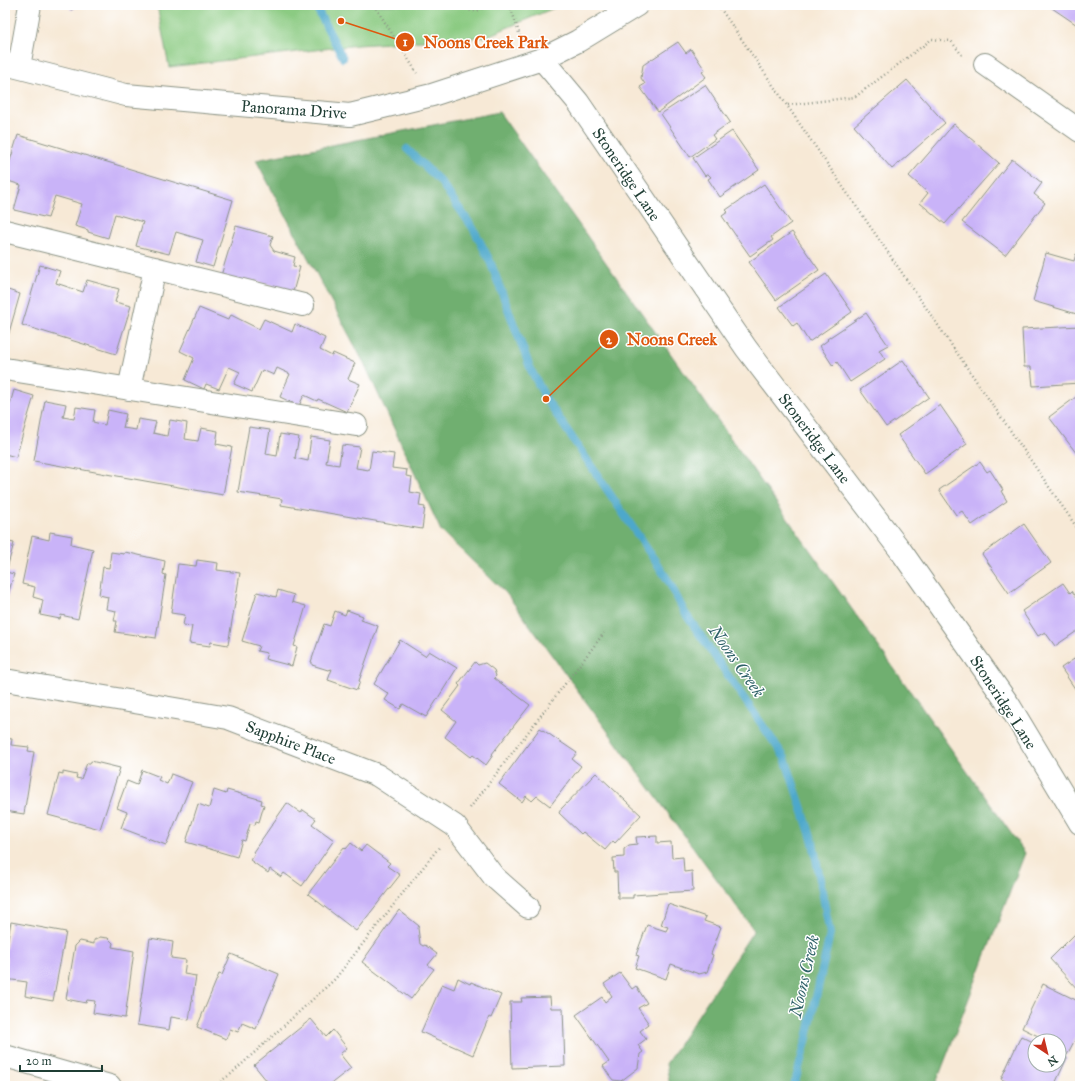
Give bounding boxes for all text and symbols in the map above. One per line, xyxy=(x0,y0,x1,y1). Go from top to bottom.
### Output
callout: Noons Creek Park xyxy=(395,27,556,56)
text: Noons Creek Park xyxy=(424,32,550,53)
text: 1 xyxy=(403,35,408,49)
street label: Panorama Drive xyxy=(241,96,348,123)
street label: Stoneridge Lane xyxy=(588,124,665,225)
callout: Noons Creek xyxy=(599,325,725,354)
text: Noons Creek xyxy=(627,329,718,350)
text: 2 xyxy=(606,333,613,347)
street label: Stoneridge Lane xyxy=(774,389,855,488)
water label: Noons Creek xyxy=(703,620,769,702)
street label: Stoneridge Lane xyxy=(965,652,1041,754)
street label: Sapphire Place xyxy=(243,717,339,768)
water label: Noons Creek xyxy=(785,933,824,1020)
north arrow xyxy=(1027,1033,1067,1073)
scale bar xyxy=(20,1047,102,1073)
text: N xyxy=(1044,1053,1060,1069)
text: 20 m xyxy=(26,1054,52,1068)

